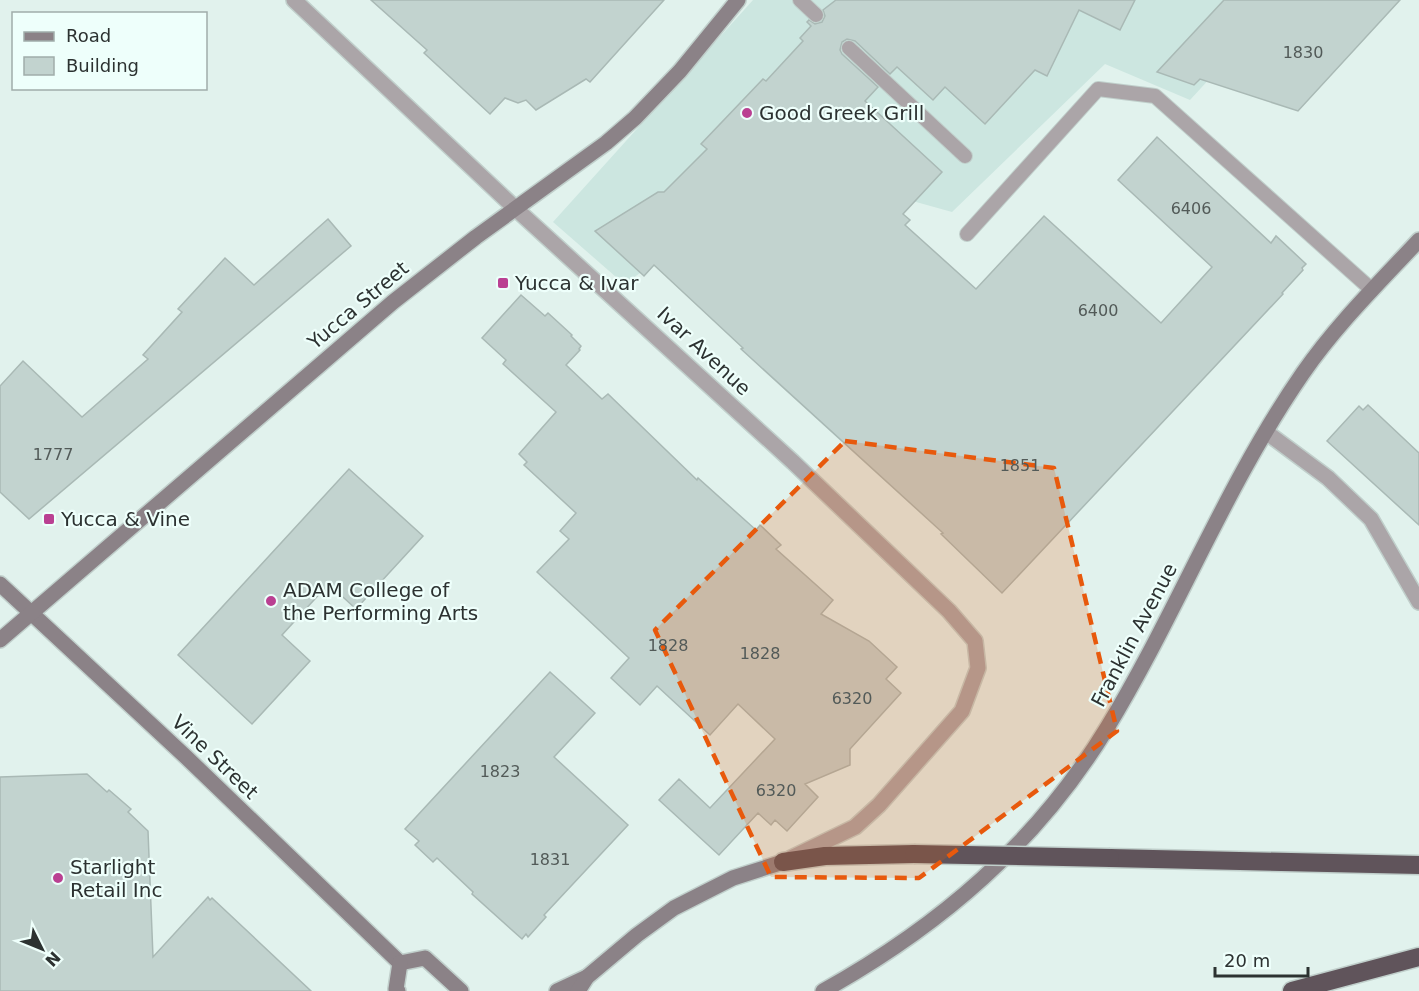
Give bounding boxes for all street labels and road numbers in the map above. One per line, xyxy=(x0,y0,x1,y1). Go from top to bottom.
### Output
street label: Yucca Street xyxy=(302,256,413,355)
street label: Ivar Avenue xyxy=(652,302,756,400)
street label: Franklin Avenue xyxy=(1086,559,1182,711)
street label: Vine Street xyxy=(167,710,263,804)

